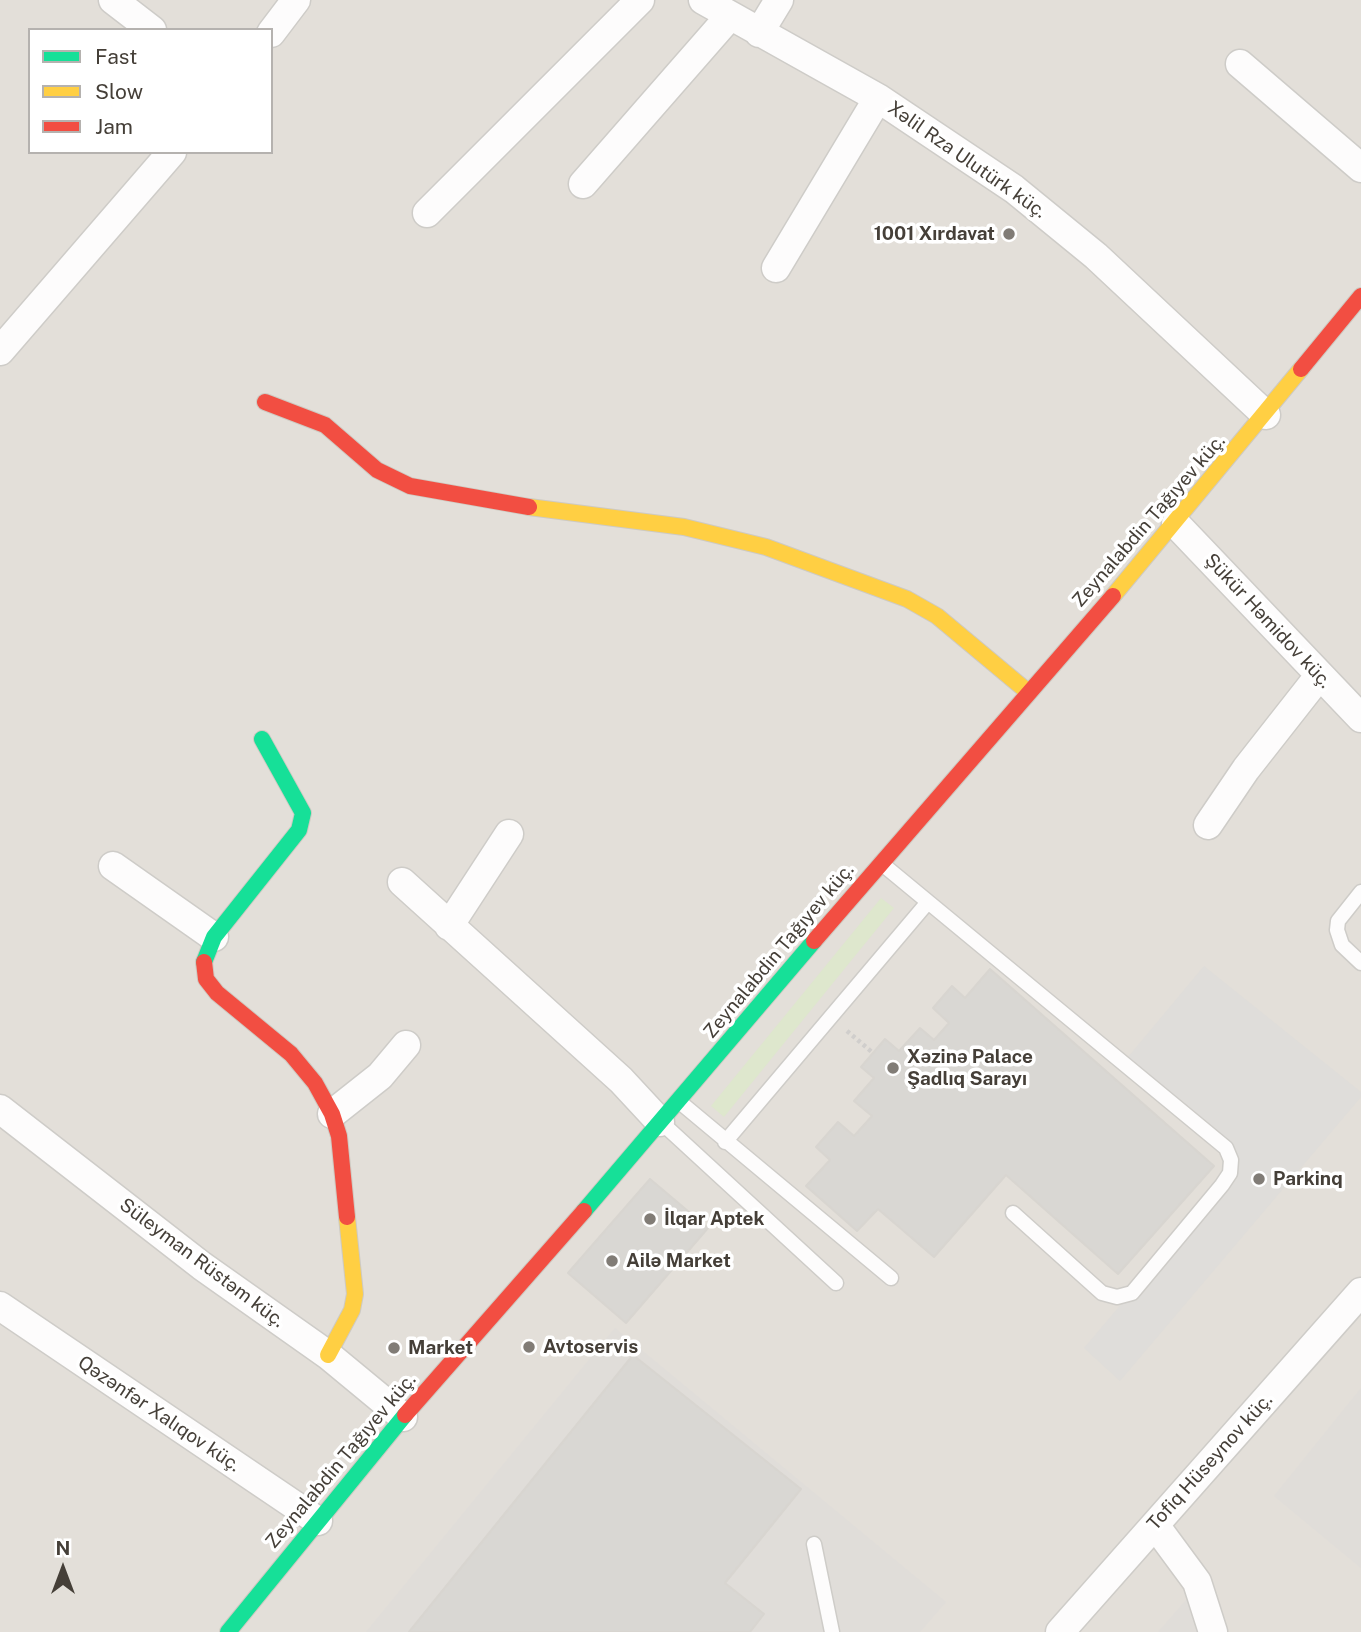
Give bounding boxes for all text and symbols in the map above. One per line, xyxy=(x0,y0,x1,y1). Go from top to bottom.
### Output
legend xyxy=(28,28,273,154)
text: Fast xyxy=(95,44,137,69)
text: Slow xyxy=(95,79,143,104)
street label: Xəlil Rza Ulutürk küç. xyxy=(883,97,1051,223)
text: Jam xyxy=(95,114,133,139)
place label: 1001 Xırdavat xyxy=(874,223,995,245)
marker: 1001 Xırdavat xyxy=(1001,226,1017,242)
street label: Zeynalabdin Tağıyev küç. xyxy=(1068,430,1230,612)
street label: Şükür Həmidov küç. xyxy=(1200,549,1336,693)
street label: Zeynalabdin Tağıyev küç. xyxy=(699,859,859,1043)
place label: Xәzinә Palace Şadlıq Sarayı xyxy=(907,1046,1033,1090)
marker: Xәzinә Palace Şadlıq Sarayı xyxy=(885,1060,901,1076)
place label: Parkinq xyxy=(1273,1168,1343,1190)
marker: Parkinq xyxy=(1251,1171,1267,1187)
street label: Süleyman Rüstəm küç. xyxy=(115,1194,289,1332)
place label: İlqar Aptek xyxy=(664,1208,765,1230)
marker: İlqar Aptek xyxy=(642,1211,658,1227)
place label: Ailə Market xyxy=(626,1250,731,1272)
marker: Ailə Market xyxy=(604,1253,620,1269)
place label: Avtoservis xyxy=(543,1336,638,1358)
place label: Market xyxy=(408,1337,473,1359)
marker: Avtoservis xyxy=(521,1339,537,1355)
marker: Market xyxy=(386,1340,402,1356)
street label: Qəzənfər Xalıqov küç. xyxy=(73,1351,245,1477)
street label: Zeynalabdin Tağıyev küç. xyxy=(261,1369,421,1553)
street label: Tofiq Hüseynov küç. xyxy=(1143,1389,1277,1535)
north arrow xyxy=(28,1534,98,1604)
text: N xyxy=(56,1537,70,1559)

